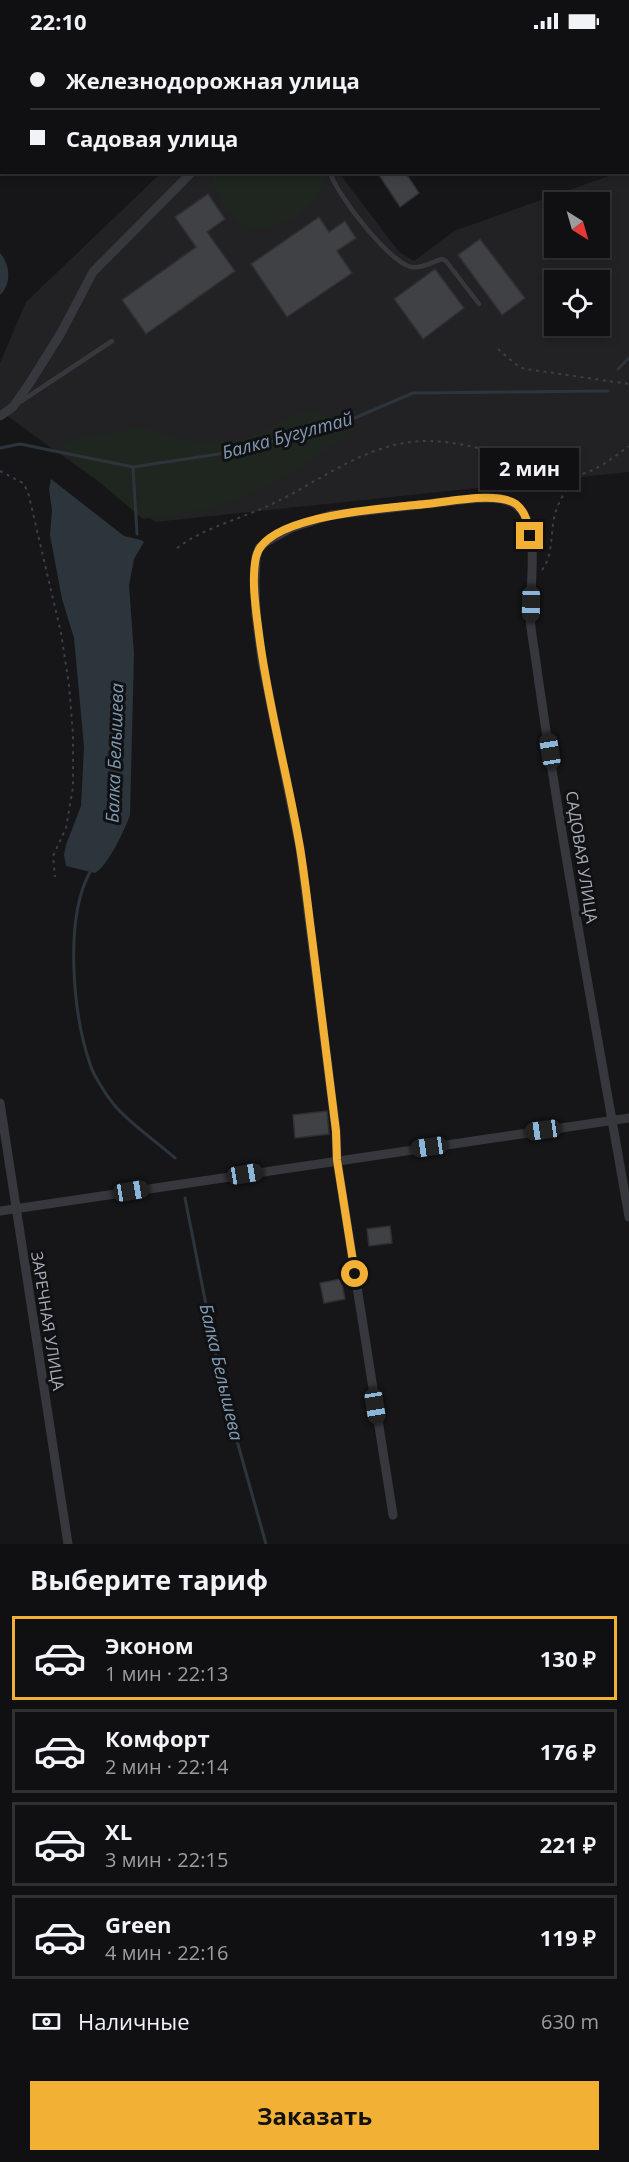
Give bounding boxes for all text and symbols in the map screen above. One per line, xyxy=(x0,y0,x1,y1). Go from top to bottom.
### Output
text: 22:10 xyxy=(30,6,87,36)
text: Железнодорожная улица xyxy=(66,65,360,95)
text: Садовая улица xyxy=(66,123,238,153)
north arrow xyxy=(544,192,610,258)
map controls xyxy=(544,192,610,336)
button: locate xyxy=(544,270,610,336)
water label: Балка Бугултай xyxy=(219,406,356,464)
callout: 2 мин xyxy=(480,449,580,491)
text: 2 мин xyxy=(499,455,560,482)
route end xyxy=(516,522,543,549)
car xyxy=(522,586,540,622)
water label: Балка Белышева xyxy=(100,683,128,823)
car xyxy=(538,732,562,770)
street label: САДОВАЯ УЛИЦА xyxy=(561,789,603,926)
car xyxy=(524,1119,562,1141)
car xyxy=(410,1136,448,1158)
car xyxy=(226,1162,264,1186)
car xyxy=(112,1179,150,1203)
street label: ЗАРЕЧНАЯ УЛИЦА xyxy=(26,1250,70,1393)
route start xyxy=(341,1260,368,1287)
water label: Балка Белышева xyxy=(195,1301,249,1443)
car xyxy=(363,1387,387,1425)
text: Выберите тариф xyxy=(30,1561,268,1598)
text: Эконом xyxy=(105,1630,194,1660)
icon: car xyxy=(33,1631,87,1685)
text: 130 ₽ xyxy=(540,1643,596,1673)
text: 1 мин · 22:13 xyxy=(105,1660,228,1687)
text: Комфорт xyxy=(105,1723,210,1753)
icon: car xyxy=(33,1724,87,1778)
text: 176 ₽ xyxy=(540,1736,596,1766)
text: 2 мин · 22:14 xyxy=(105,1753,228,1780)
text: XL xyxy=(105,1816,132,1846)
icon: car xyxy=(33,1817,87,1871)
text: 221 ₽ xyxy=(540,1829,596,1859)
text: 3 мин · 22:15 xyxy=(105,1846,228,1873)
text: Green xyxy=(105,1909,171,1939)
icon: car xyxy=(33,1910,87,1964)
text: 119 ₽ xyxy=(540,1922,596,1952)
text: 4 мин · 22:16 xyxy=(105,1939,228,1966)
icon: cash xyxy=(30,2005,63,2038)
text: Наличные xyxy=(78,2006,190,2036)
text: 630 m xyxy=(541,2008,599,2035)
button: Заказать xyxy=(30,2081,599,2150)

